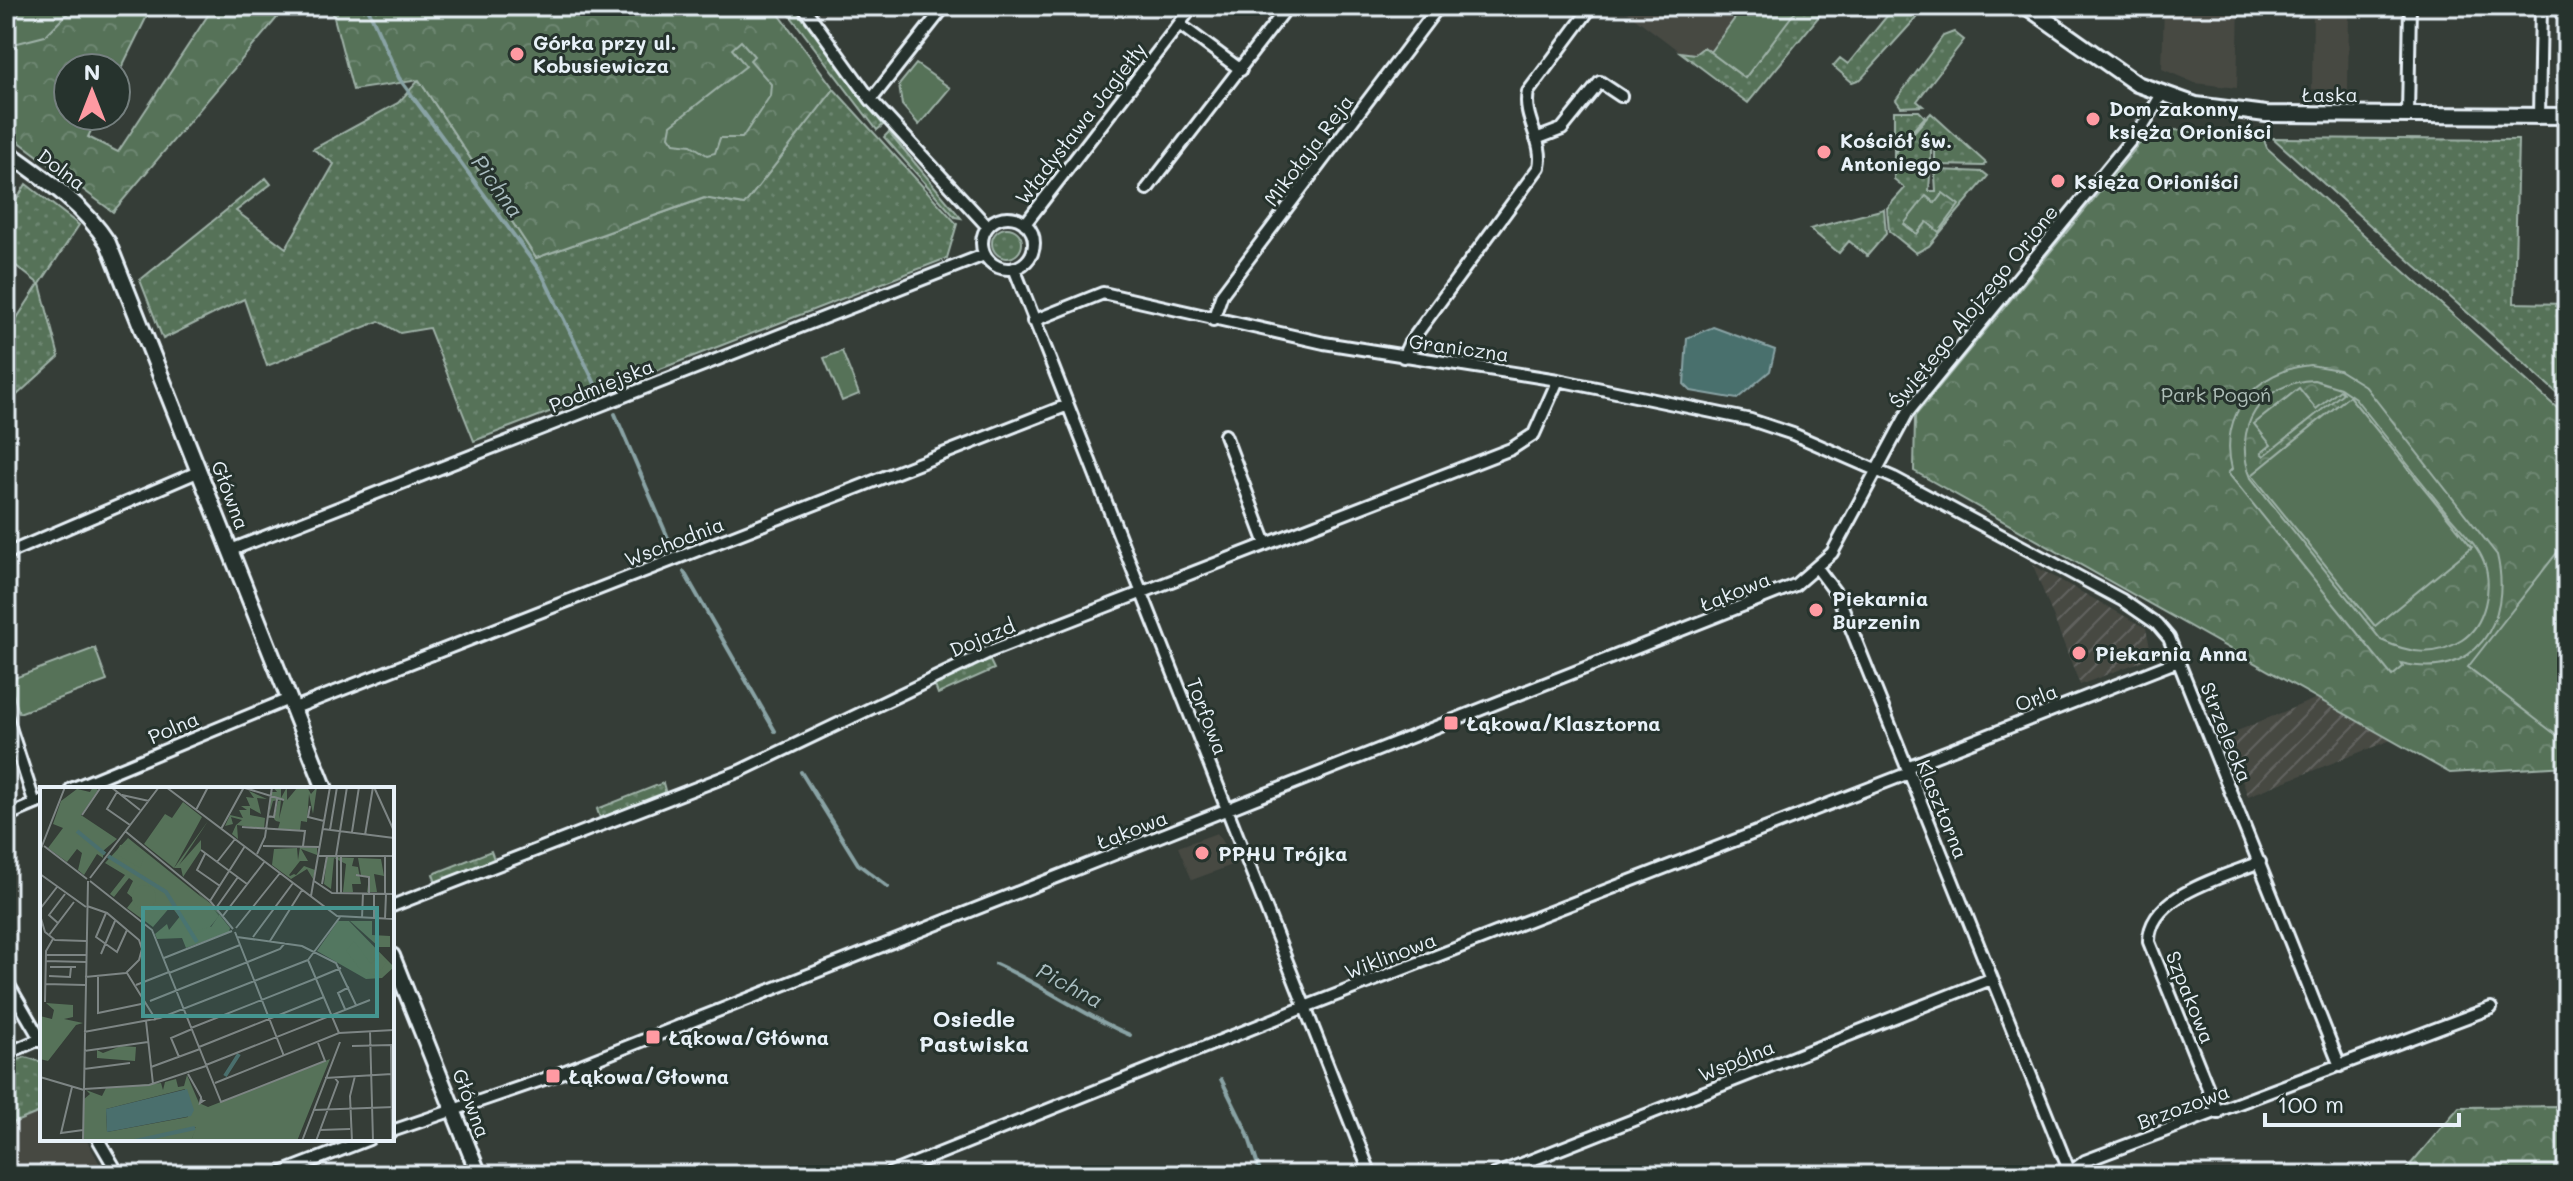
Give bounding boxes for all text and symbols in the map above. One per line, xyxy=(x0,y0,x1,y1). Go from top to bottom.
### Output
place label: Górka przy ul. Kobusiewicza xyxy=(533,29,677,78)
street label: Władysława Jagiełły xyxy=(1009,37,1151,209)
marker: Górka przy ul. Kobusiewicza xyxy=(508,45,526,63)
north arrow xyxy=(52,52,132,132)
text: N xyxy=(84,57,100,86)
street label: Łaska xyxy=(2302,81,2358,107)
street label: Mikołaja Reja xyxy=(1258,89,1358,211)
place label: Dom zakonny księża Orioniści xyxy=(2109,95,2272,144)
marker: Dom zakonny księża Orioniści xyxy=(2084,110,2102,128)
place label: Kościół św. Antoniego xyxy=(1840,127,1952,176)
street label: Dolna xyxy=(33,142,91,196)
marker: Kościół św. Antoniego xyxy=(1815,143,1833,161)
water label: Pichna xyxy=(465,149,531,223)
place label: Księża Orioniści xyxy=(2074,168,2239,194)
marker: Księża Orioniści xyxy=(2049,172,2067,190)
street label: Świętego Alojzego Orione xyxy=(1883,199,2063,413)
street label: Graniczna xyxy=(1407,327,1511,367)
street label: Podmiejska xyxy=(545,352,657,418)
park label: Park Pogoń xyxy=(2161,381,2271,407)
street label: Główna xyxy=(206,457,256,533)
street label: Wschodnia xyxy=(621,510,727,572)
street label: Łąkowa xyxy=(1696,565,1774,617)
place label: Piekarnia Burzenin xyxy=(1832,585,1928,634)
marker: Piekarnia Burzenin xyxy=(1807,601,1825,619)
street label: Dojazd xyxy=(945,612,1019,662)
place label: Piekarnia Anna xyxy=(2095,640,2248,666)
marker: Piekarnia Anna xyxy=(2070,644,2088,662)
street label: Torfowa xyxy=(1181,674,1235,758)
street label: Orla xyxy=(2011,677,2061,717)
street label: Strzelecka xyxy=(2195,678,2259,786)
street label: Polna xyxy=(144,705,202,749)
place label: Łąkowa/Klasztorna xyxy=(1466,710,1661,736)
marker: Łąkowa/Klasztorna xyxy=(1442,714,1460,732)
street label: Klasztorna xyxy=(1911,756,1975,862)
inset map xyxy=(40,787,394,1141)
street label: Łąkowa xyxy=(1093,804,1171,854)
place label: PPHU Trójka xyxy=(1218,840,1348,866)
marker: PPHU Trójka xyxy=(1193,844,1211,862)
street label: Wiklinowa xyxy=(1340,926,1440,984)
street label: Szpakowa xyxy=(2161,947,2221,1047)
water label: Pichna xyxy=(1032,955,1108,1015)
district label: Osiedle Pastwiska xyxy=(919,1004,1029,1058)
place label: Łąkowa/Główna xyxy=(668,1024,829,1050)
marker: Łąkowa/Główna xyxy=(644,1028,662,1046)
street label: Wspólna xyxy=(1694,1033,1778,1087)
place label: Łąkowa/Głowna xyxy=(568,1063,729,1089)
street label: Główna xyxy=(447,1065,497,1141)
marker: Łąkowa/Głowna xyxy=(544,1067,562,1085)
street label: Brzozowa xyxy=(2133,1077,2233,1135)
scale bar xyxy=(2265,1077,2459,1127)
text: 100 m xyxy=(2277,1088,2344,1119)

